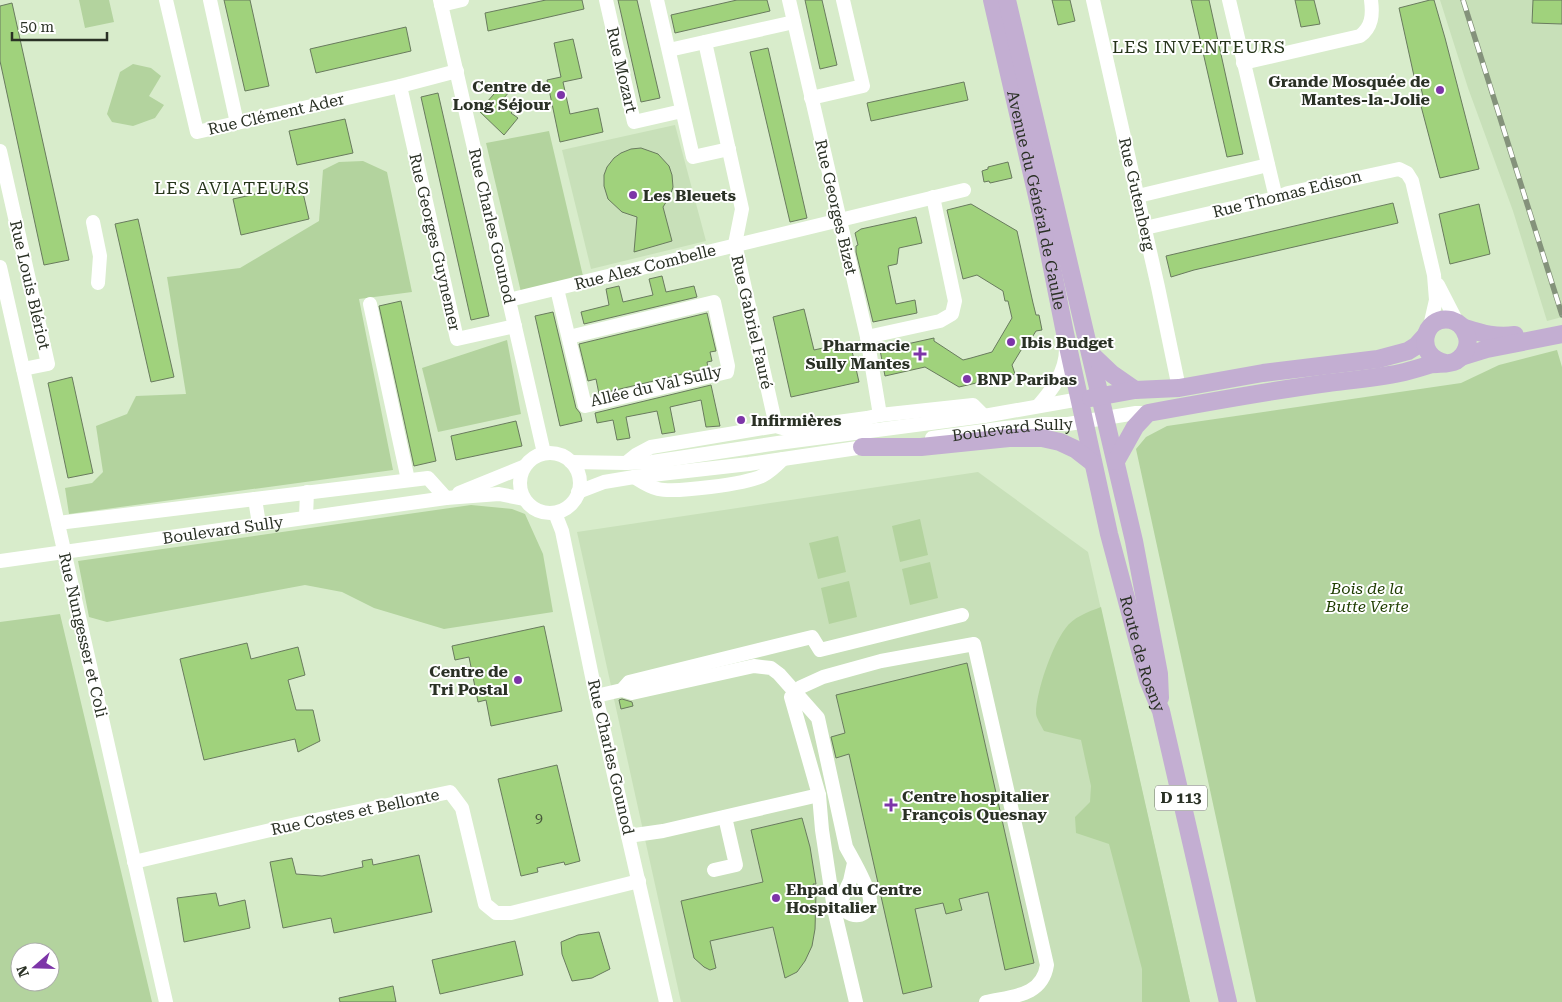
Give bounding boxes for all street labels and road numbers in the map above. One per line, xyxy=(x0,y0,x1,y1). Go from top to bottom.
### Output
street label: Rue Mozart xyxy=(603,25,641,115)
street label: Rue Clément Ader xyxy=(206,89,346,139)
street label: Avenue du Général de Gaulle xyxy=(1004,89,1070,311)
street label: Rue Gutenberg xyxy=(1115,136,1159,253)
street label: Rue Georges Bizet xyxy=(811,137,861,277)
street label: Rue Charles Gounod xyxy=(465,146,519,306)
street label: Rue Georges Guynemer xyxy=(405,151,465,333)
street label: Rue Thomas Edison xyxy=(1211,166,1363,222)
street label: Rue Louis Blériot xyxy=(6,218,54,352)
street label: Rue Alex Combelle xyxy=(572,240,718,294)
street label: Rue Gabriel Fauré xyxy=(727,253,777,391)
street label: Allée du Val Sully xyxy=(588,362,724,410)
street label: Boulevard Sully xyxy=(951,414,1075,445)
street label: Boulevard Sully xyxy=(161,512,285,547)
street label: Rue Nungesser et Coli xyxy=(55,551,111,719)
street label: Route de Rosny xyxy=(1116,593,1170,715)
street label: Rue Charles Gounod xyxy=(584,677,638,837)
street label: Rue Costes et Bellonte xyxy=(269,785,441,839)
road number: D 113 xyxy=(1155,786,1207,810)

